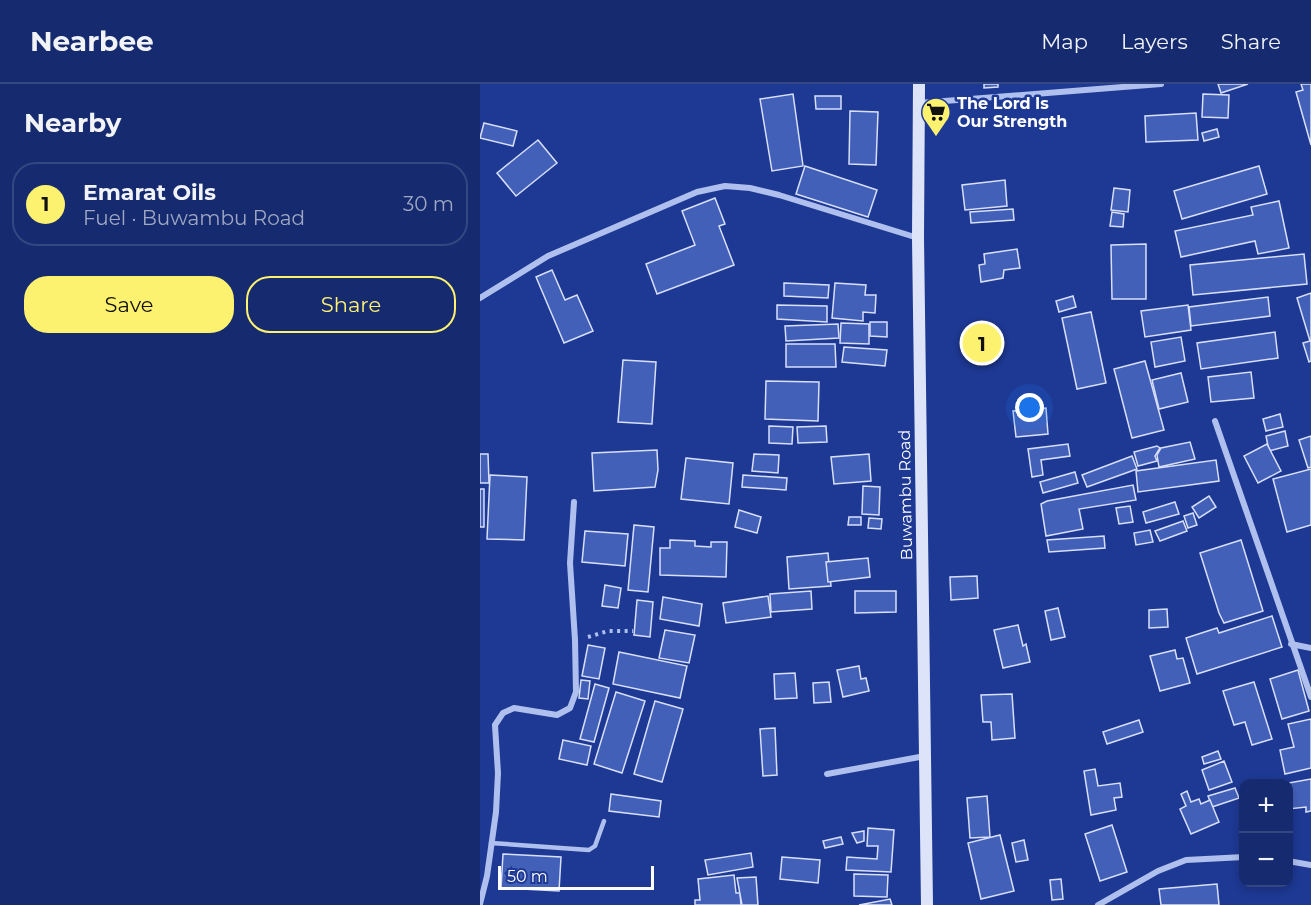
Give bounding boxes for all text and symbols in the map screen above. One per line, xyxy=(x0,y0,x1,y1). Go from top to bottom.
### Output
text: Nearbee xyxy=(30,24,154,58)
text: Map xyxy=(1041,29,1088,54)
text: Layers xyxy=(1121,29,1188,54)
text: Share xyxy=(1221,29,1281,54)
place label: The Lord Is Our Strength xyxy=(957,94,1067,131)
supermarket icon: The Lord Is Our Strength xyxy=(920,96,952,138)
text: Nearby xyxy=(24,107,121,139)
text: Emarat Oils xyxy=(83,179,216,206)
text: 1 xyxy=(42,192,49,216)
text: 30 m xyxy=(403,192,454,216)
text: Fuel · Buwambu Road xyxy=(83,206,305,230)
button: Save xyxy=(24,276,234,333)
button: Share xyxy=(246,276,456,333)
pin: 1 xyxy=(962,320,1002,366)
your location xyxy=(1015,393,1044,422)
street label: Buwambu Road xyxy=(895,430,916,560)
map controls xyxy=(1239,779,1293,887)
button: + xyxy=(1239,779,1293,833)
button: − xyxy=(1239,833,1293,887)
scale bar xyxy=(498,863,654,890)
text: 50 m xyxy=(507,867,548,886)

